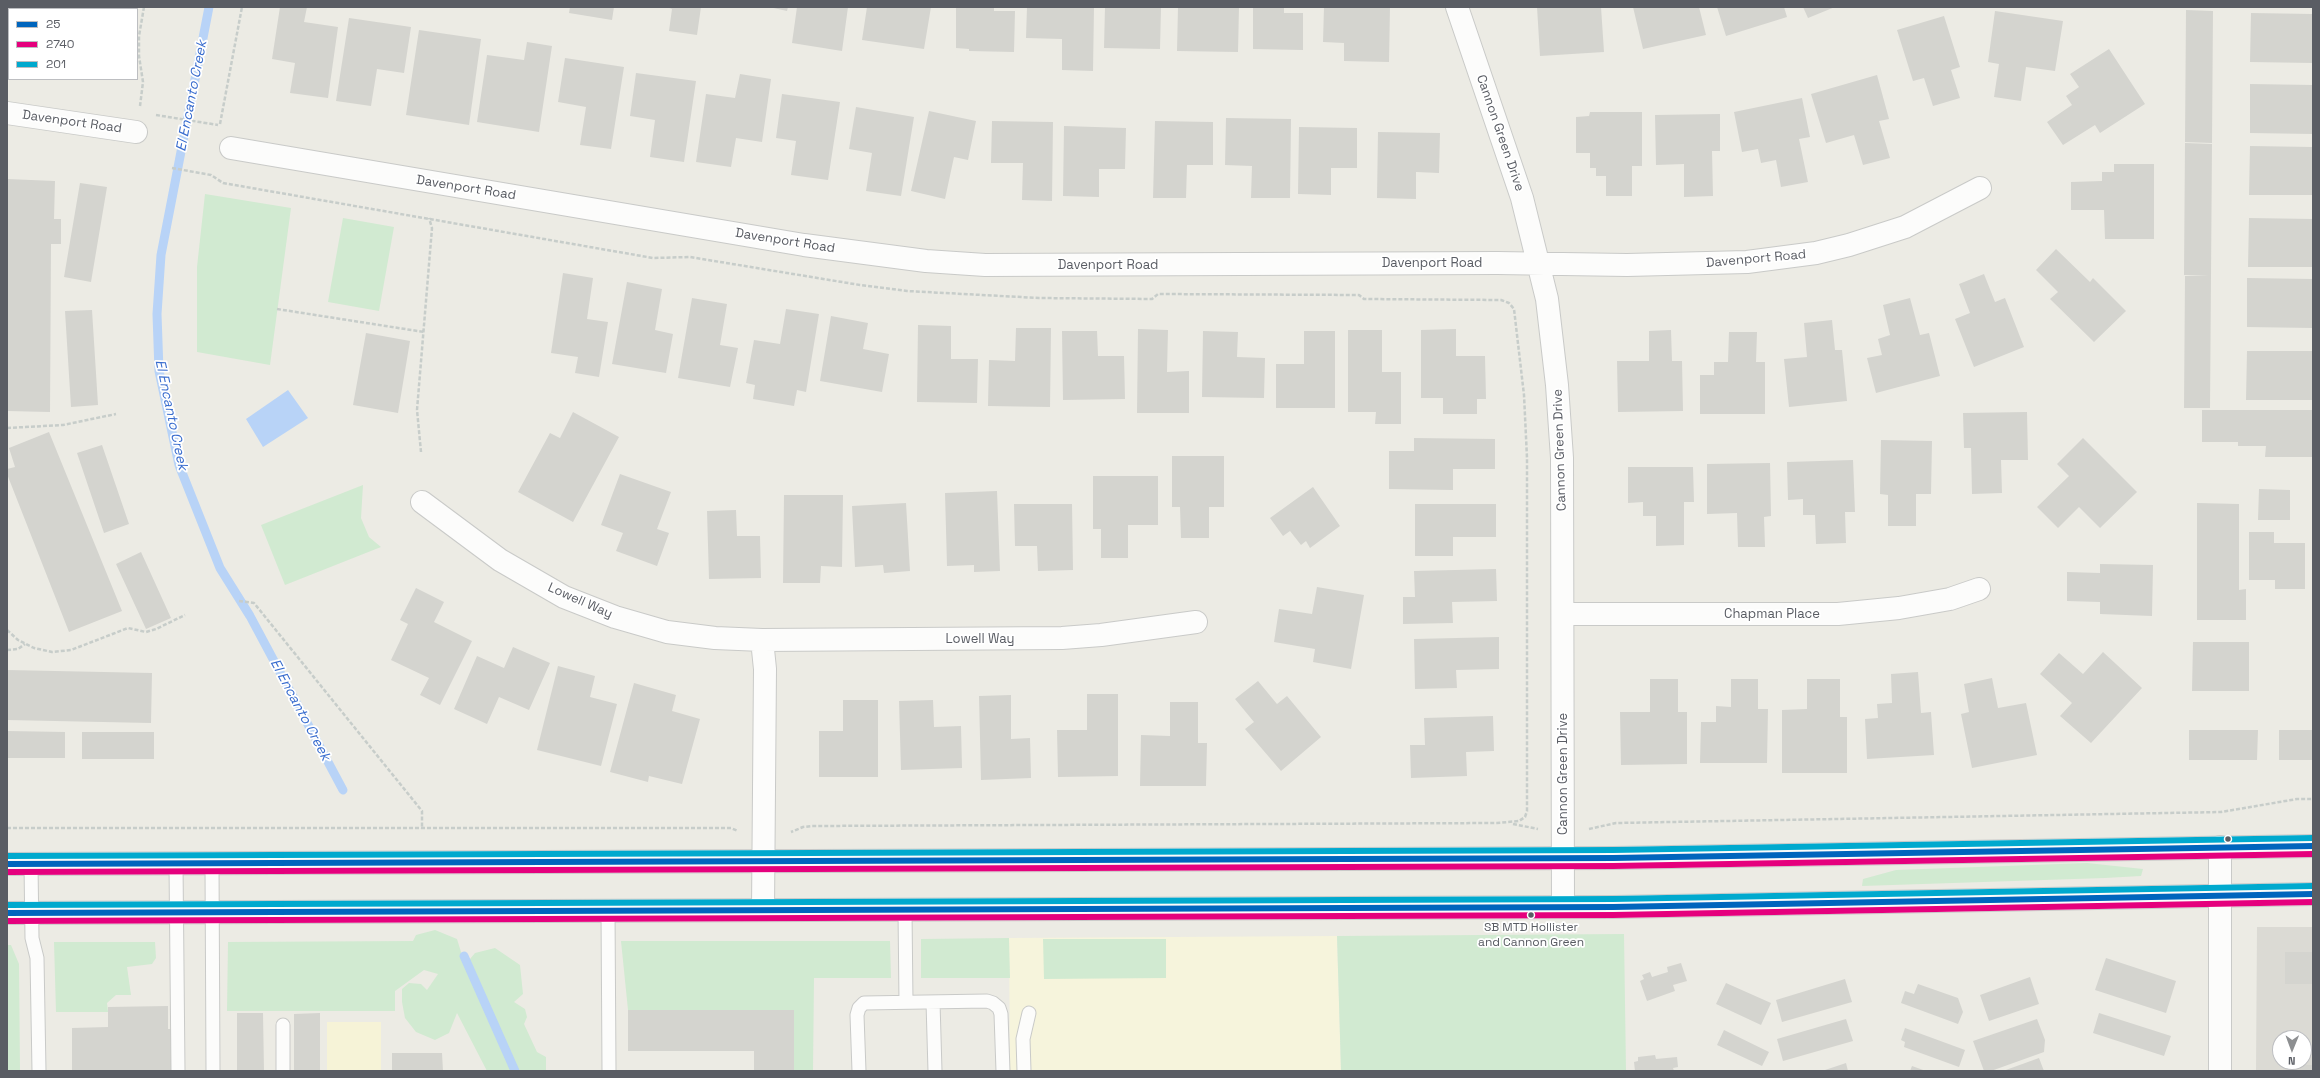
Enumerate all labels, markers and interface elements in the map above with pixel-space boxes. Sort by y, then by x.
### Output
legend [8,8,138,80]
text: 25 [46,16,60,32]
text: 2740 [46,36,74,52]
water label: El Encanto Creek [173,39,211,153]
text: 201 [46,56,66,72]
street label: Cannon Green Drive [1473,73,1527,193]
street label: Davenport Road [21,107,123,137]
street label: Davenport Road [415,172,517,204]
street label: Davenport Road [734,225,836,257]
street label: Davenport Road [1705,247,1807,271]
street label: Davenport Road [1382,255,1482,271]
street label: Davenport Road [1058,257,1158,273]
water label: El Encanto Creek [151,358,191,472]
street label: Cannon Green Drive [1550,389,1570,511]
street label: Lowell Way [545,580,615,622]
street label: Chapman Place [1724,606,1820,622]
street label: Lowell Way [945,631,1015,647]
water label: El Encanto Creek [266,656,334,764]
street label: Cannon Green Drive [1555,713,1571,835]
unlabelled marker [2223,834,2233,844]
marker: SB MTD Hollister and Cannon Green [1526,910,1536,920]
place label: SB MTD Hollister and Cannon Green [1478,921,1584,949]
north arrow [2272,1030,2312,1070]
text: N [2288,1054,2296,1068]

